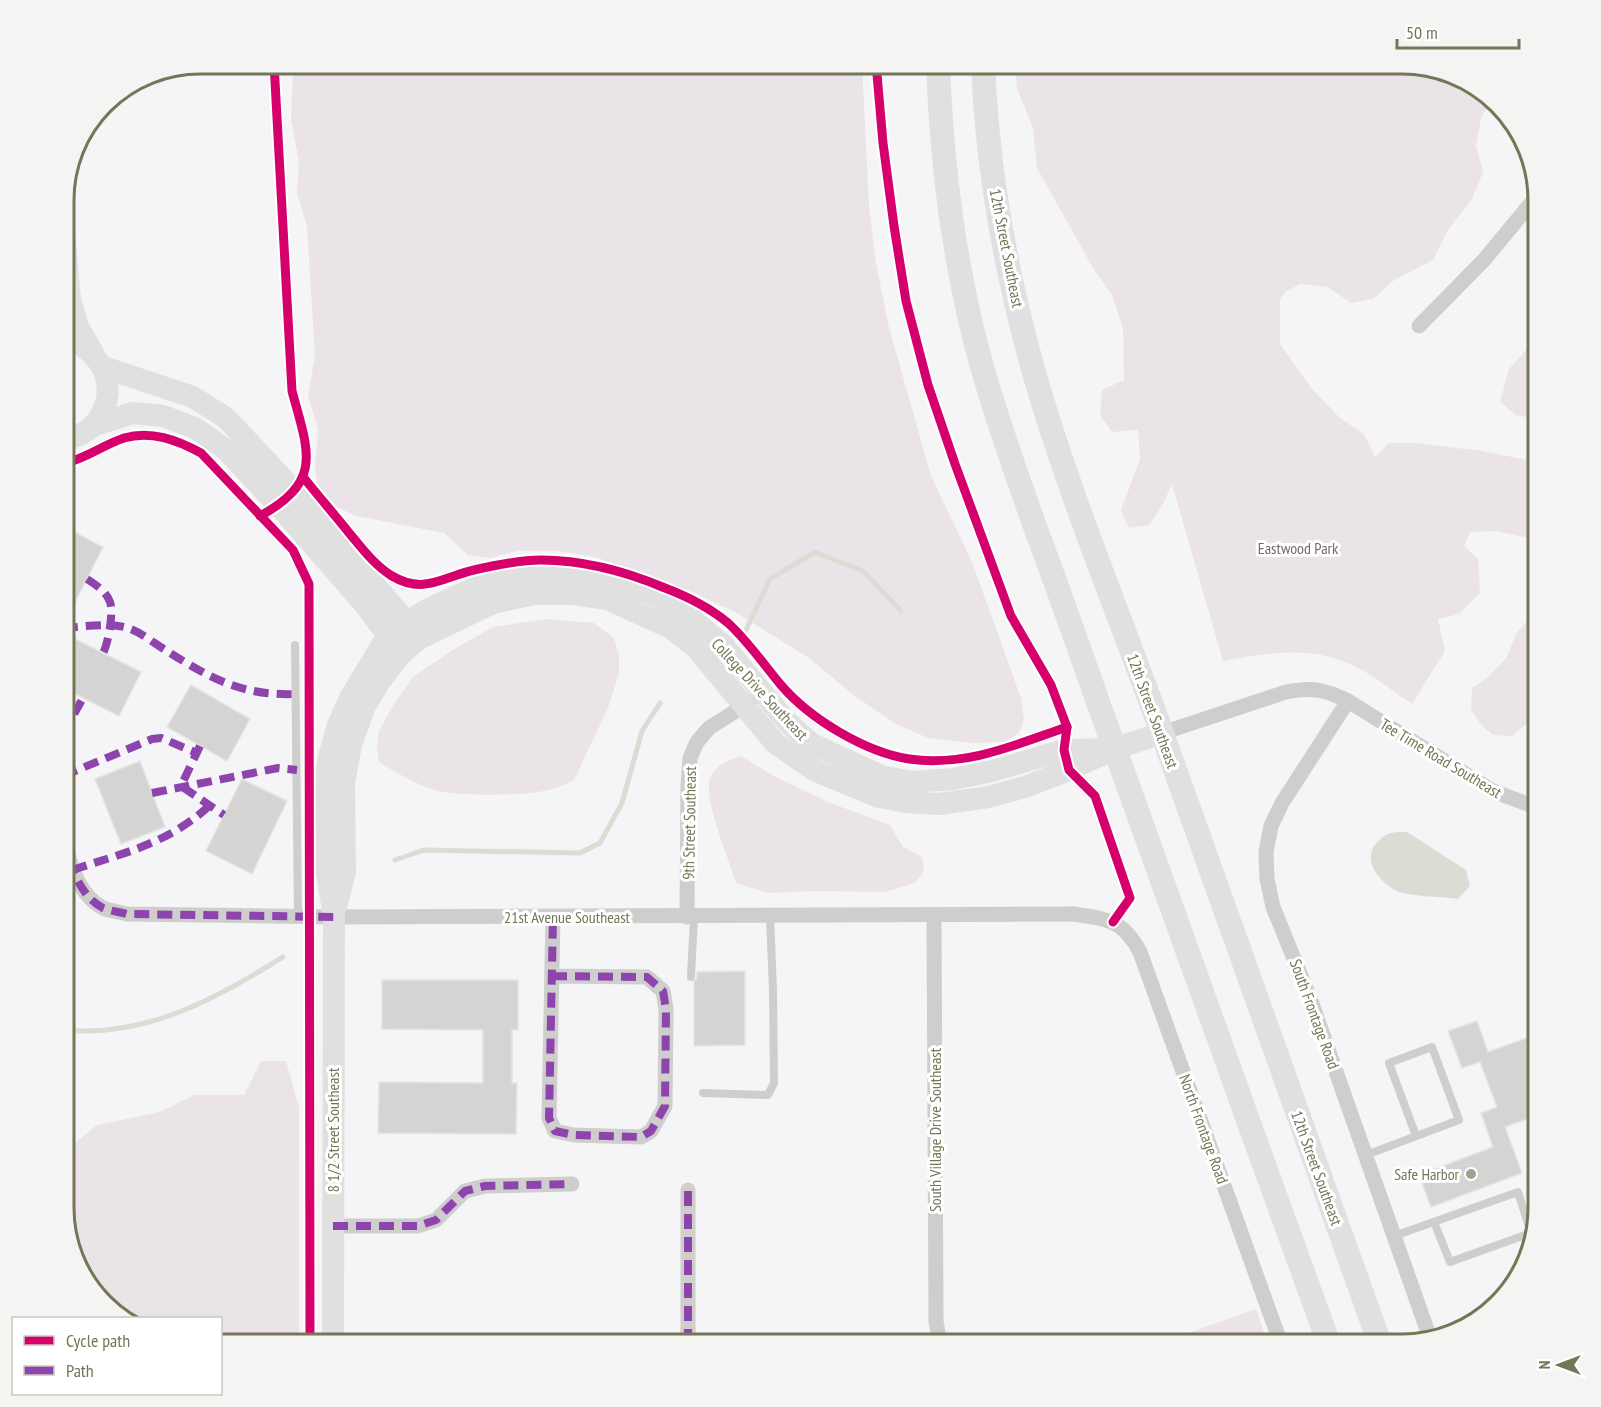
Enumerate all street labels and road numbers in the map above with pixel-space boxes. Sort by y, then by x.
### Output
street label: 12th Street Southeast [986,187,1028,310]
street label: College Drive Southeast [708,634,813,745]
street label: 12th Street Southeast [1123,651,1183,772]
street label: Tee Time Road Southeast [1377,714,1506,802]
street label: 9th Street Southeast [678,765,700,880]
street label: 21st Avenue Southeast [504,907,631,927]
street label: South Frontage Road [1286,956,1344,1072]
street label: South Village Drive Southeast [925,1047,945,1212]
street label: 8 1/2 Street Southeast [323,1067,343,1192]
street label: North Frontage Road [1175,1072,1233,1187]
street label: 12th Street Southeast [1287,1108,1347,1229]

